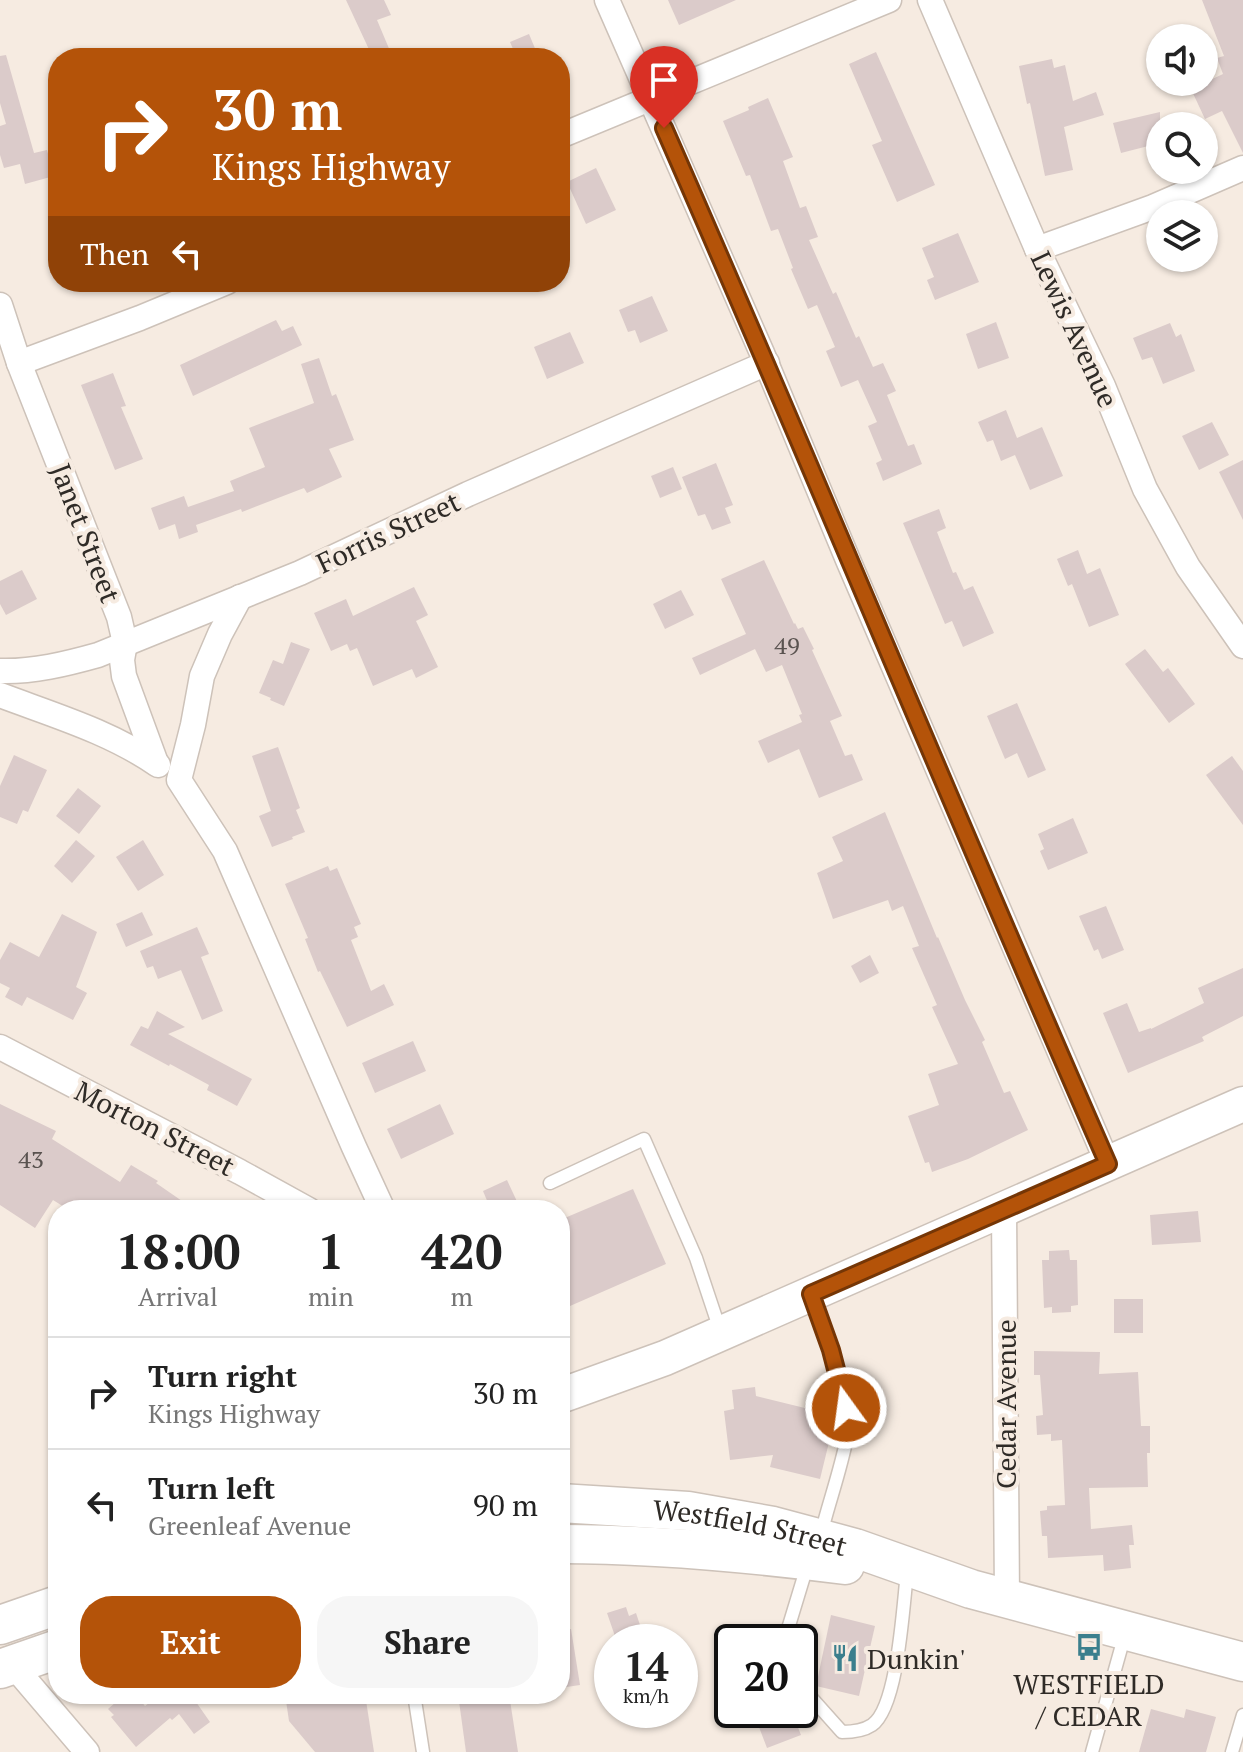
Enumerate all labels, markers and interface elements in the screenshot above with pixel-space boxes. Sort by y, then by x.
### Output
map controls [1146,24,1218,272]
button: sound [1146,24,1218,96]
pin [630,46,698,128]
icon: arrive [642,58,686,102]
text: 30 m [212,72,342,146]
icon: right [80,80,184,184]
button: search [1146,112,1218,184]
text: Kings Highway [212,143,450,190]
button: layers [1146,200,1218,272]
icon: left [165,232,209,276]
text: Then [80,234,149,274]
street label: Lewis Avenue [1023,245,1127,413]
street label: Janet Street [43,458,130,608]
street label: Forris Street [310,482,466,581]
house number: 49 [774,629,800,661]
street label: Morton Street [69,1072,242,1184]
house number: 43 [18,1143,44,1175]
text: 18:00 [115,1219,240,1283]
text: 1 [317,1219,344,1283]
text: 420 [421,1219,503,1283]
text: Arrival [138,1279,218,1313]
text: min [308,1279,354,1313]
text: m [451,1279,473,1313]
street label: Cedar Avenue [987,1319,1024,1489]
text: Turn right [148,1356,297,1396]
position arrow [804,1366,888,1450]
icon: right [80,1371,124,1415]
text: 30 m [473,1373,538,1413]
text: Kings Highway [148,1396,320,1430]
text: Turn left [148,1468,275,1508]
icon: left [80,1483,124,1527]
text: 90 m [473,1485,538,1525]
street label: Westfield Street [652,1490,852,1564]
text: Greenleaf Avenue [148,1508,351,1542]
button: Exit [80,1596,301,1688]
button: Share [317,1596,538,1688]
speed limit sign: 20 [714,1624,818,1728]
bus stop icon: WESTFIELD / CEDAR [1074,1632,1104,1662]
text: 14 [623,1639,669,1692]
place label: Dunkin' [867,1640,965,1677]
restaurant icon: Dunkin' [830,1643,860,1673]
place label: WESTFIELD / CEDAR [1013,1665,1165,1734]
text: km/h [623,1682,669,1709]

